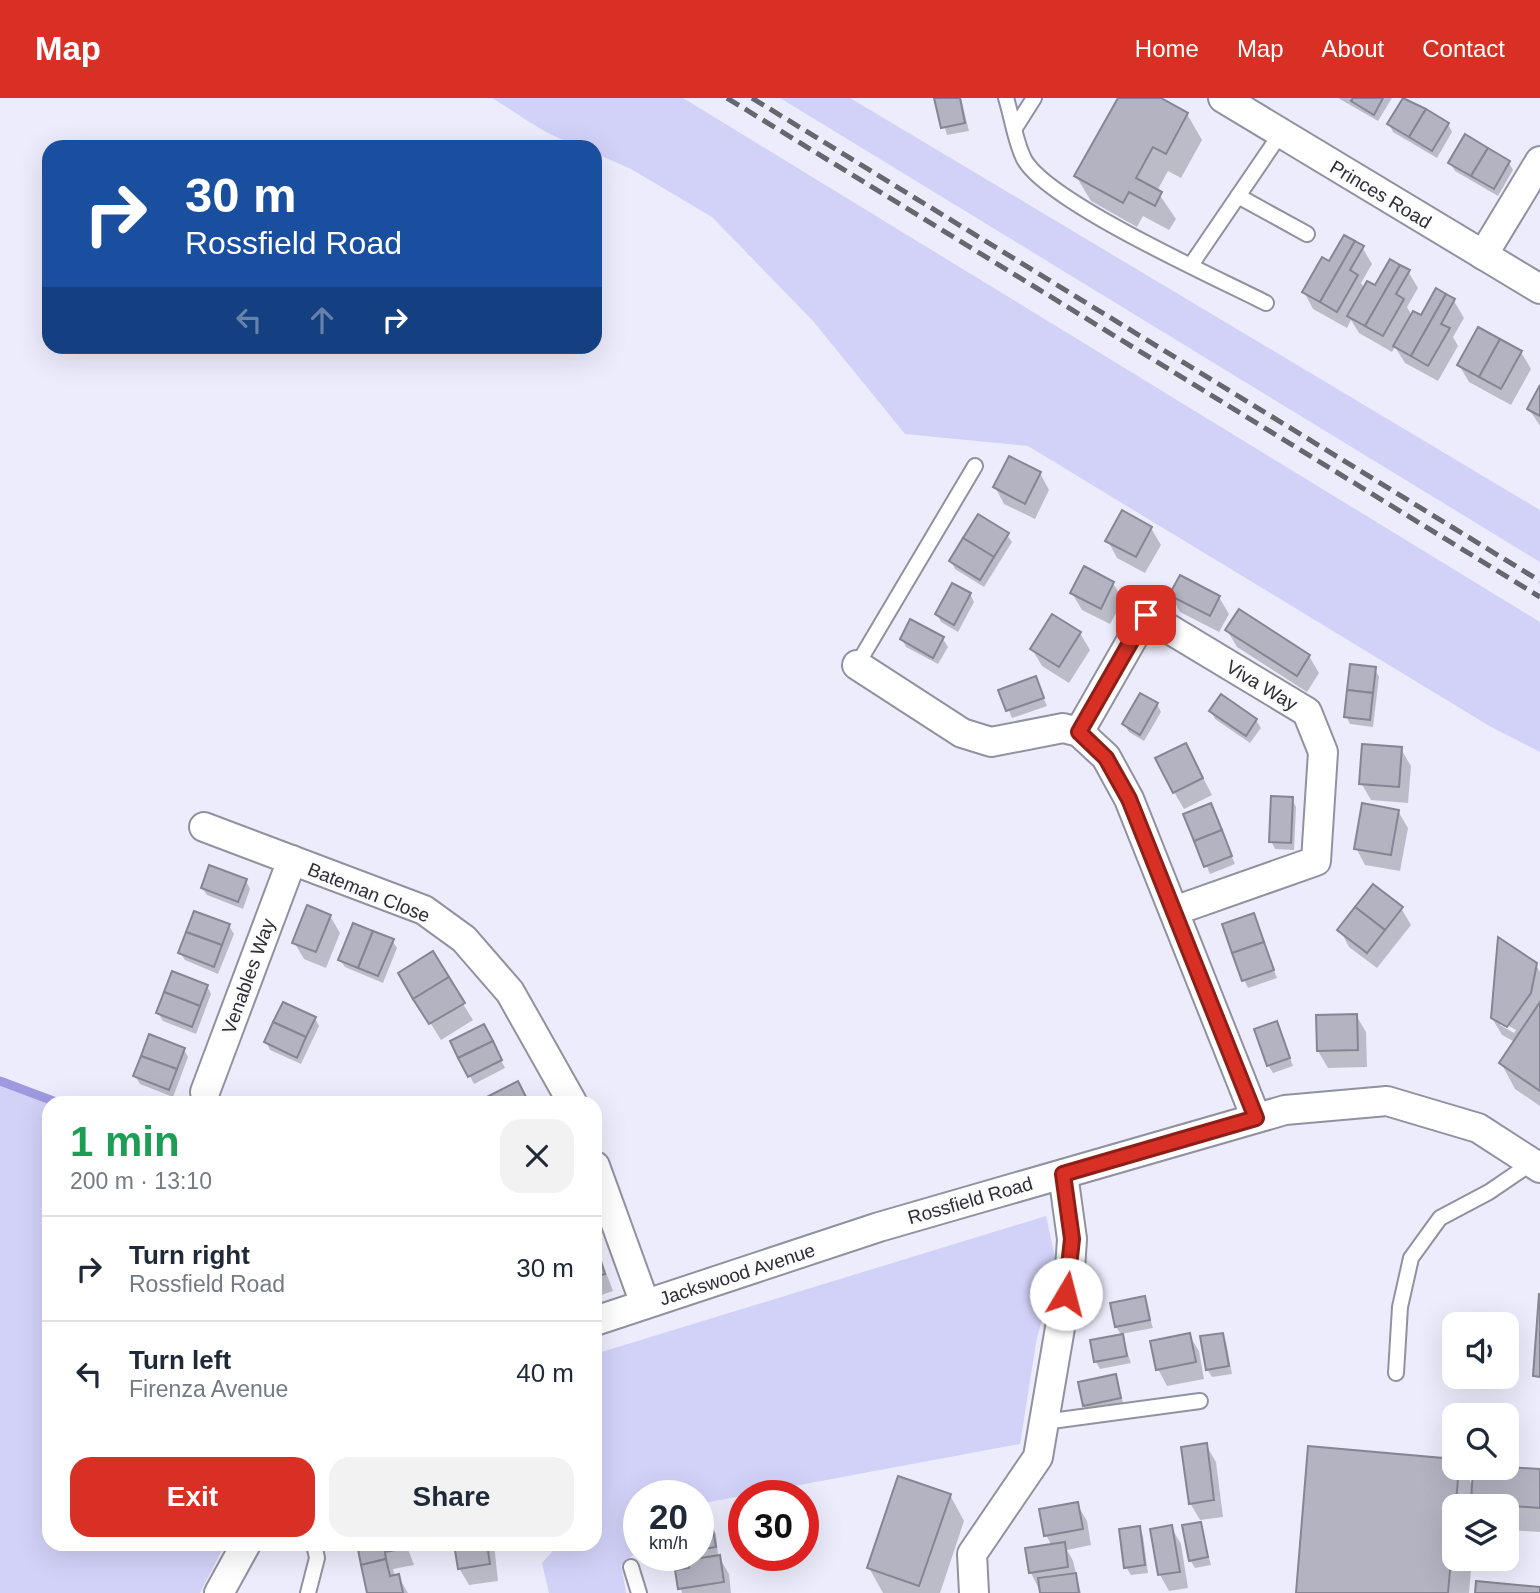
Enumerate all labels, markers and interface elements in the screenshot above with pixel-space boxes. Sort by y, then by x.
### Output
text: Map [35,30,101,67]
text: Home [1135,35,1199,62]
text: Map [1237,35,1284,62]
text: About [1322,35,1384,62]
text: Contact [1422,35,1505,62]
street label: Princes Road [1326,156,1435,233]
icon: right [70,168,161,259]
text: 30 m [185,168,297,222]
text: Rossfield Road [185,225,402,261]
icon: left [230,301,268,339]
icon: ahead [303,301,341,339]
icon: right [376,301,414,339]
pin [1116,585,1176,645]
icon: arrive [1127,596,1165,634]
street label: Viva Way [1222,656,1302,715]
street label: Bateman Close [305,858,433,927]
street label: Venables Way [218,915,279,1037]
text: 1 min [70,1118,180,1165]
button: close [500,1119,574,1193]
text: 200 m · 13:10 [70,1168,212,1194]
street label: Rossfield Road [905,1173,1035,1228]
street label: Jackswood Avenue [657,1239,818,1310]
text: Turn right [129,1240,250,1270]
icon: right [70,1250,108,1288]
text: 30 m [516,1253,574,1283]
position arrow [1029,1257,1103,1331]
text: Rossfield Road [129,1271,285,1297]
map controls [1442,1312,1519,1571]
button: sound [1442,1312,1519,1389]
text: Turn left [129,1345,231,1375]
icon: left [70,1355,108,1393]
text: 40 m [516,1358,574,1388]
text: Firenza Avenue [129,1376,288,1402]
button: search [1442,1403,1519,1480]
button: Exit [70,1457,315,1537]
button: Share [329,1457,574,1537]
speed limit sign: 30 [728,1480,819,1571]
button: layers [1442,1494,1519,1571]
text: 20 [649,1497,688,1536]
text: km/h [649,1533,688,1553]

